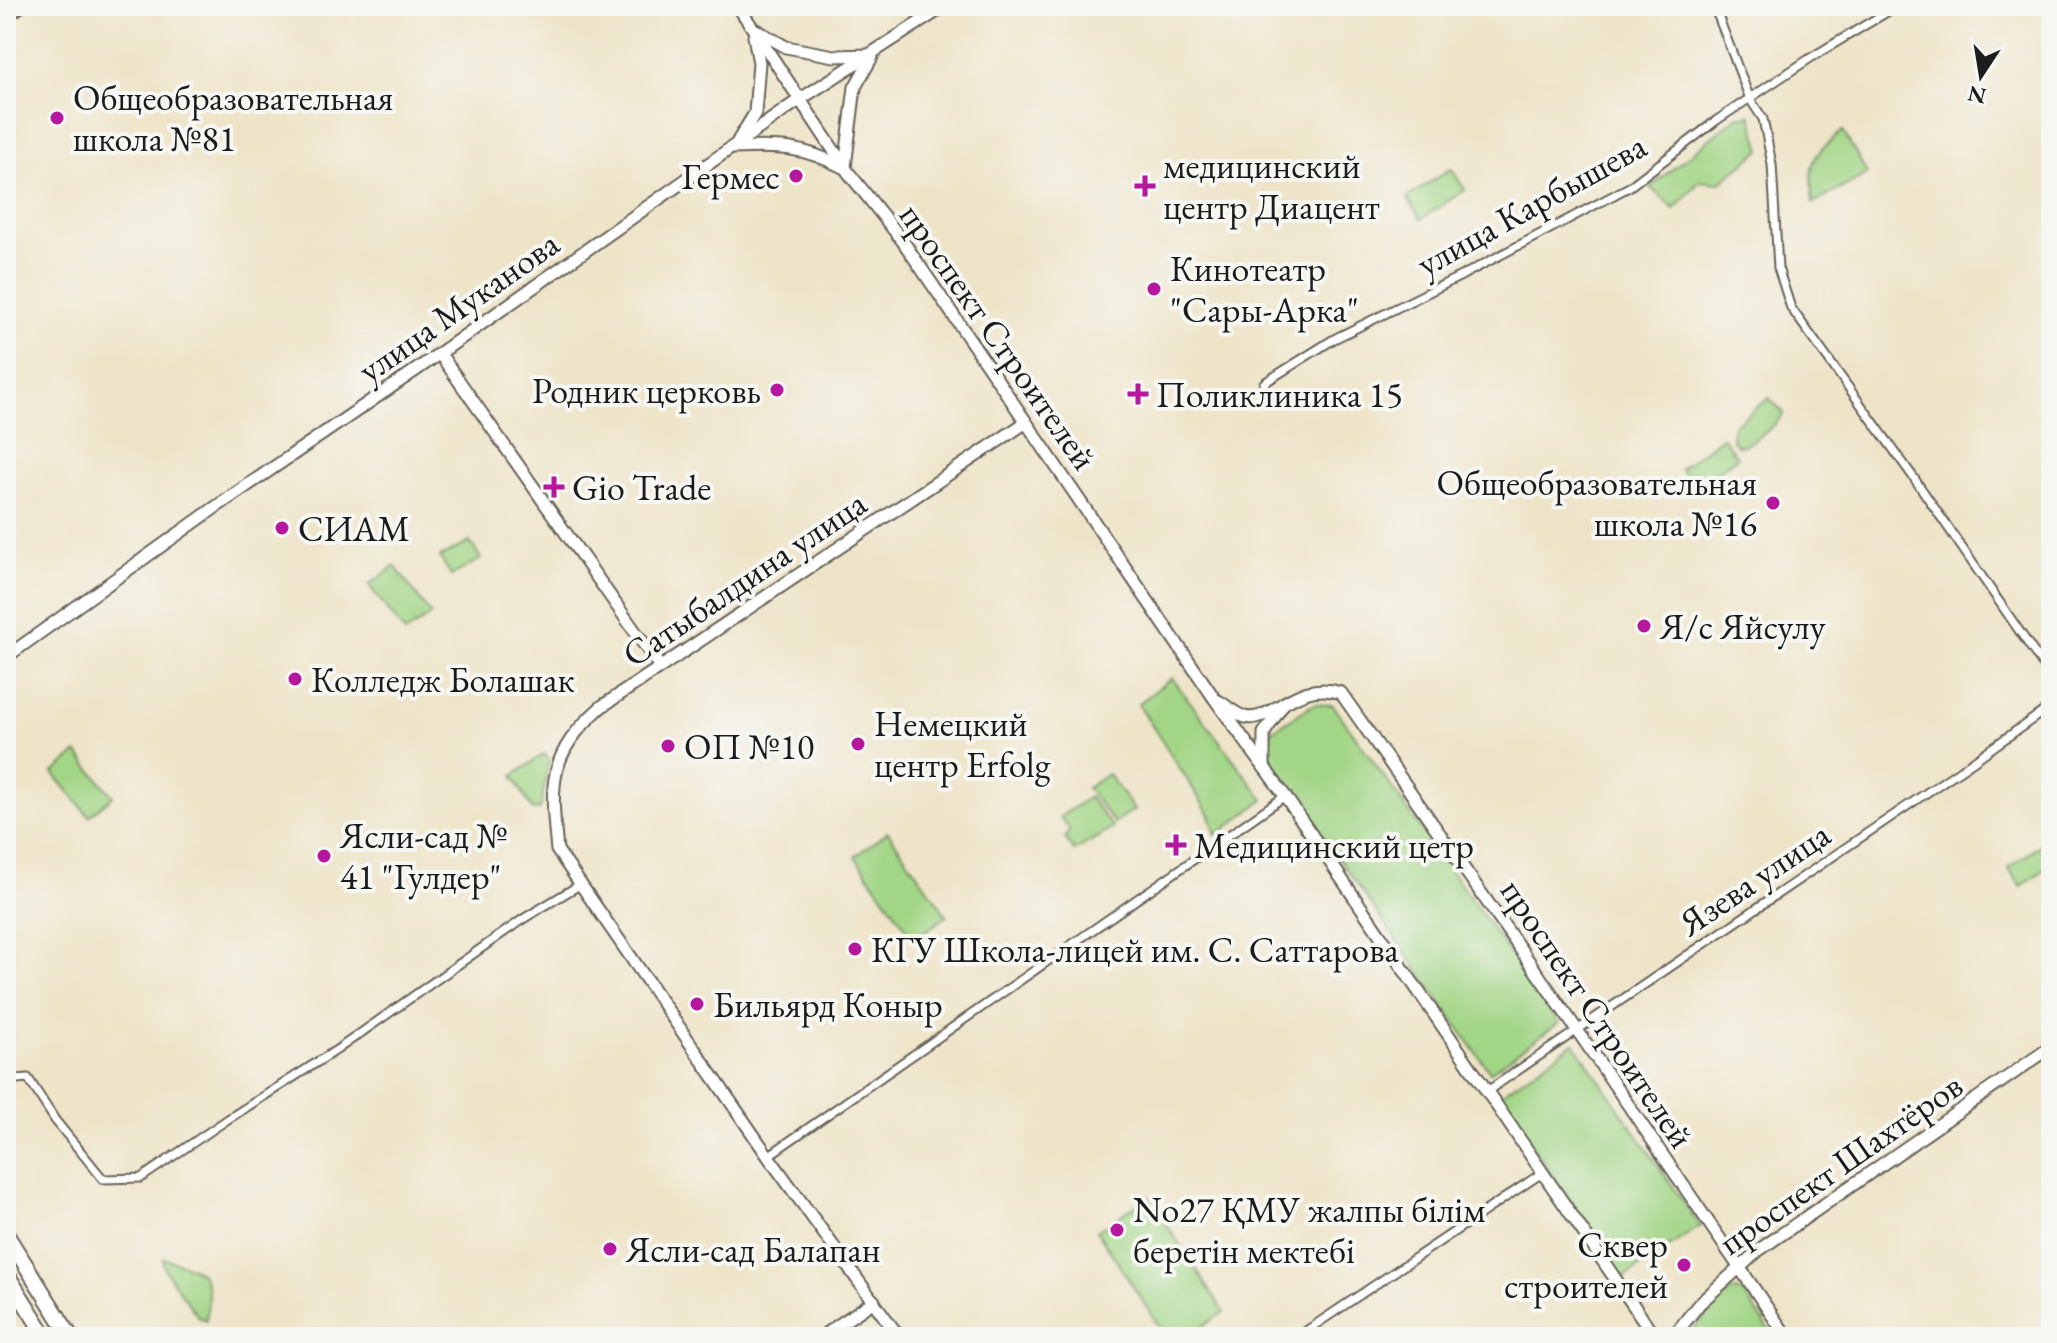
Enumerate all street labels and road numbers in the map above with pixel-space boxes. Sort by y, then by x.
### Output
street label: улица Карбышева [1408,122,1655,287]
street label: проспект Строителей [889,194,1108,479]
street label: улица Муканова [348,219,569,393]
street label: Сатыбалдина улица [613,479,876,677]
street label: Язева улица [1669,810,1840,947]
street label: проспект Строителей [1490,870,1705,1157]
street label: проспект Шахтёров [1709,1062,1972,1265]

